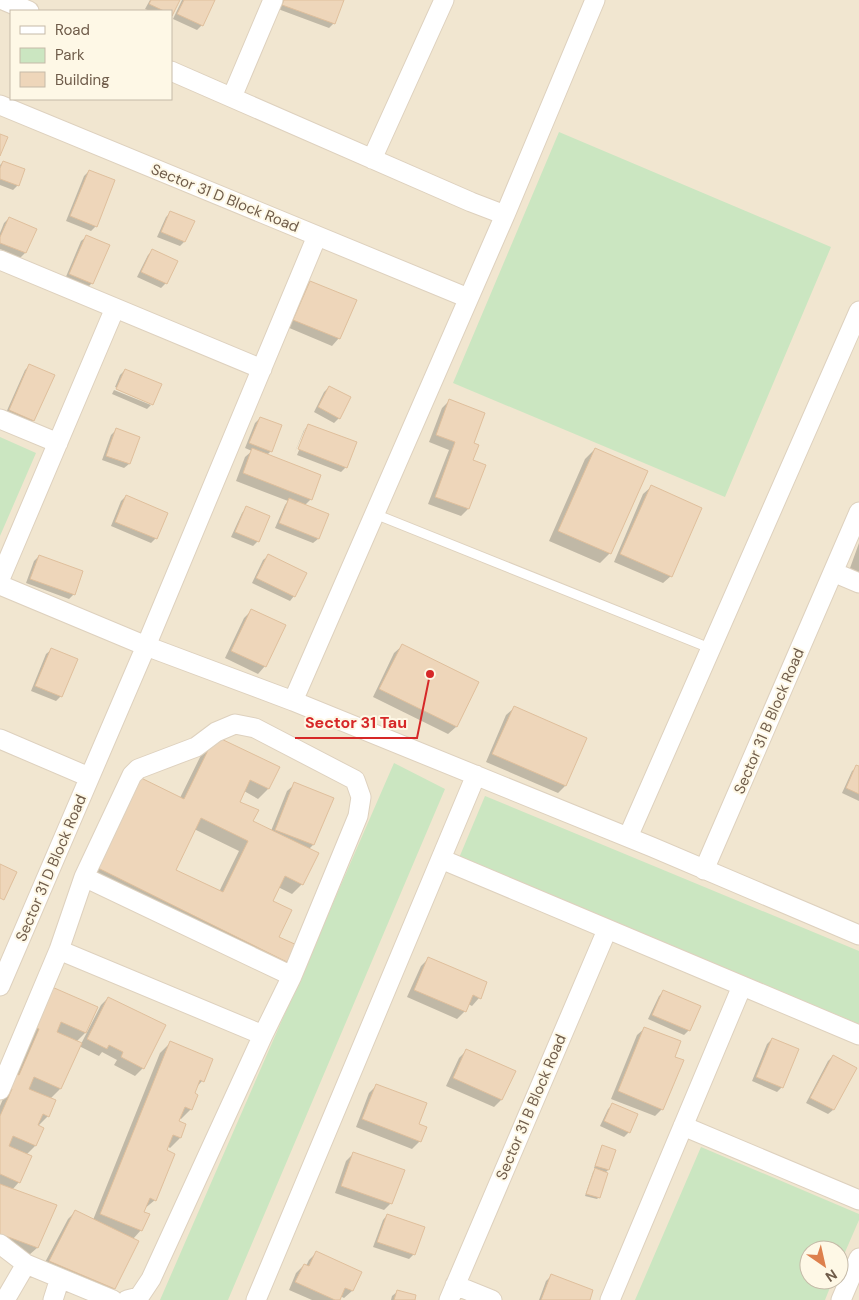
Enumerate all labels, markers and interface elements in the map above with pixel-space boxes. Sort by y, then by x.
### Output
legend [10,10,172,100]
text: Road [55,20,90,40]
text: Park [55,45,85,65]
text: Building [55,70,110,90]
street label: Sector 31 D Block Road [148,159,302,237]
street label: Sector 31 B Block Road [729,645,809,797]
callout: Sector 31 Tau [295,707,417,738]
text: Sector 31 Tau [305,712,407,733]
street label: Sector 31 D Block Road [11,792,91,944]
street label: Sector 31 B Block Road [491,1031,571,1183]
north arrow [799,1240,849,1290]
text: N [822,1265,841,1286]

